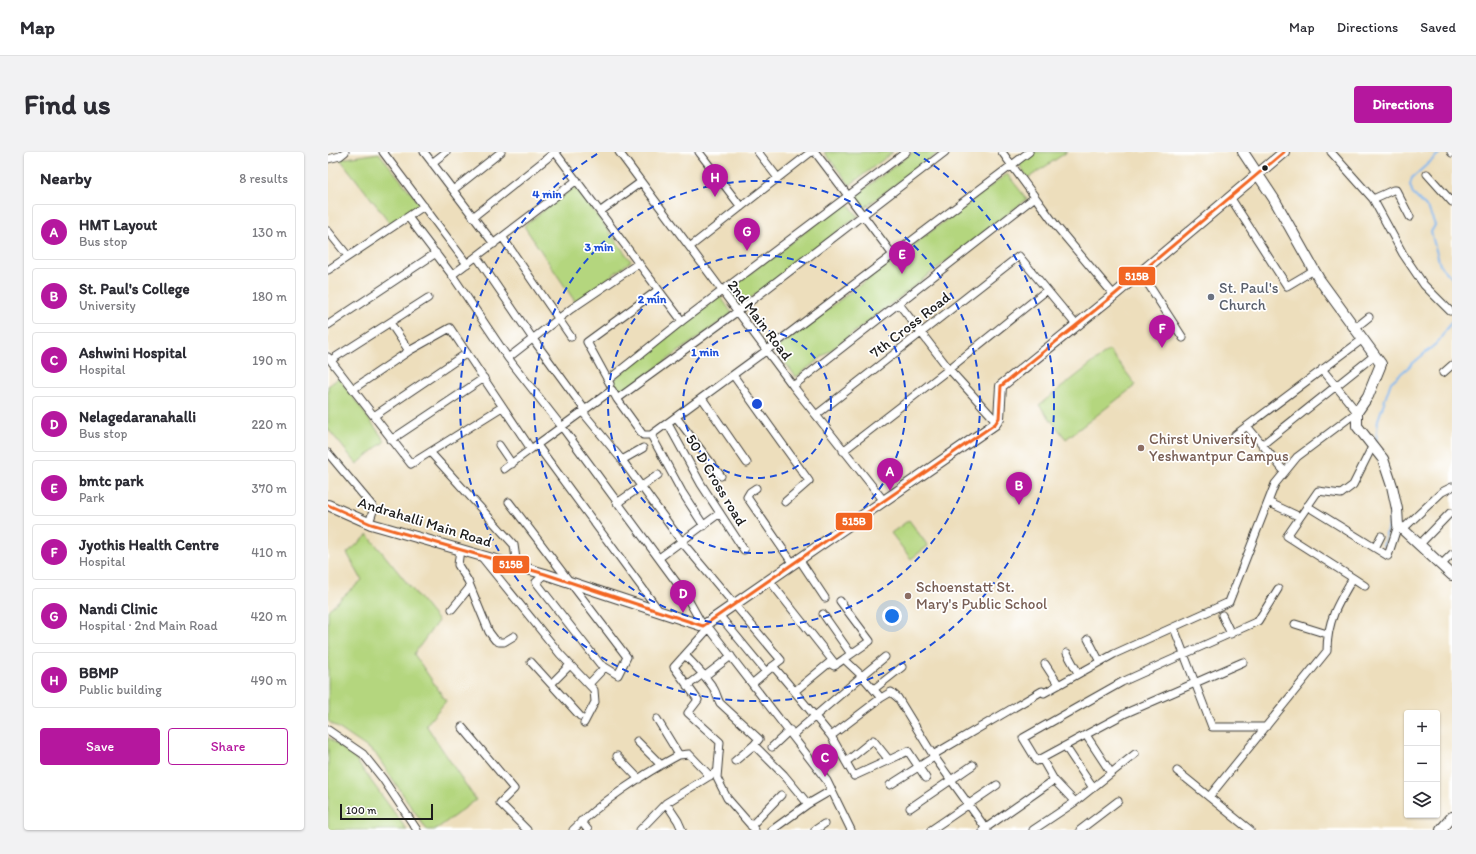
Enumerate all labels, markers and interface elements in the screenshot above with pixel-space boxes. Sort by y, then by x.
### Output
text: Map [20,16,55,39]
text: Map [1289,19,1315,36]
text: Directions [1337,19,1398,36]
text: Saved [1420,19,1456,36]
button: Directions [1354,86,1452,123]
text: Find us [24,87,111,121]
unlabelled marker [1260,163,1270,173]
pin: H [702,164,728,197]
text: Nearby [40,168,92,188]
text: 8 results [239,171,288,186]
text: 4 min [532,187,562,201]
text: HMT Layout [79,216,157,234]
pin: G [734,218,760,251]
text: A [50,225,58,240]
text: 130 m [252,225,287,240]
text: Bus stop [79,234,127,249]
text: 3 min [585,240,614,254]
pin: E [889,241,915,274]
line badge: 515B [1118,266,1156,286]
text: 515B [1125,270,1149,283]
street label: 2nd Main Road [724,276,797,364]
place label: St. Paul's Church [1219,279,1279,314]
text: St. Paul's College [79,280,190,298]
street label: 7th Cross Road [866,288,954,362]
text: B [50,289,58,304]
text: 180 m [252,289,287,304]
text: 2 min [638,292,667,306]
marker: St. Paul's Church [1206,292,1216,302]
text: University [79,298,136,313]
pin: F [1149,315,1175,348]
text: Ashwini Hospital [79,344,186,362]
text: 1 min [691,345,720,359]
text: C [50,353,58,368]
text: 190 m [252,353,287,368]
text: Hospital [79,362,126,377]
centre of rings [750,397,764,411]
text: Nelagedaranahalli [79,408,196,426]
text: D [50,417,58,432]
text: 220 m [251,417,287,432]
text: Bus stop [79,426,127,441]
place label: Chirst University Yeshwantpur Campus [1149,430,1289,465]
street label: 50 D Cross road [682,431,750,529]
marker: Chirst University Yeshwantpur Campus [1136,443,1146,453]
pin: A [877,458,903,491]
text: bmtc park [79,472,144,490]
pin: B [1006,472,1032,505]
text: E [50,481,58,496]
text: 370 m [252,481,287,496]
text: Park [79,490,105,505]
street label: Andrahalli Main Road [356,493,494,551]
line badge: 515B [835,512,873,531]
text: 515B [842,515,866,528]
text: Jyothis Health Centre [79,536,219,554]
text: F [51,545,57,560]
text: 410 m [251,545,287,560]
text: Hospital [79,554,126,569]
line badge: 515B [492,555,530,574]
text: 515B [499,558,523,571]
place label: Schoenstatt St. Mary's Public School [916,578,1048,613]
pin: D [670,580,696,613]
marker: Schoenstatt St. Mary's Public School [903,591,913,601]
text: Nandi Clinic [79,600,158,618]
your location [882,606,902,626]
text: G [50,609,58,624]
text: 420 m [250,609,287,624]
text: Hospital · 2nd Main Road [79,618,218,633]
text: BBMP [79,664,118,682]
text: H [50,673,59,688]
text: 490 m [251,673,287,688]
text: Public building [79,682,162,697]
map controls [1404,710,1440,818]
button: + [1404,710,1440,746]
button: Save [40,728,160,765]
button: Share [168,728,288,765]
pin: C [812,744,838,777]
button: − [1404,746,1440,782]
button: layers [1404,782,1440,818]
scale bar [340,802,433,821]
text: 100 m [346,804,376,817]

